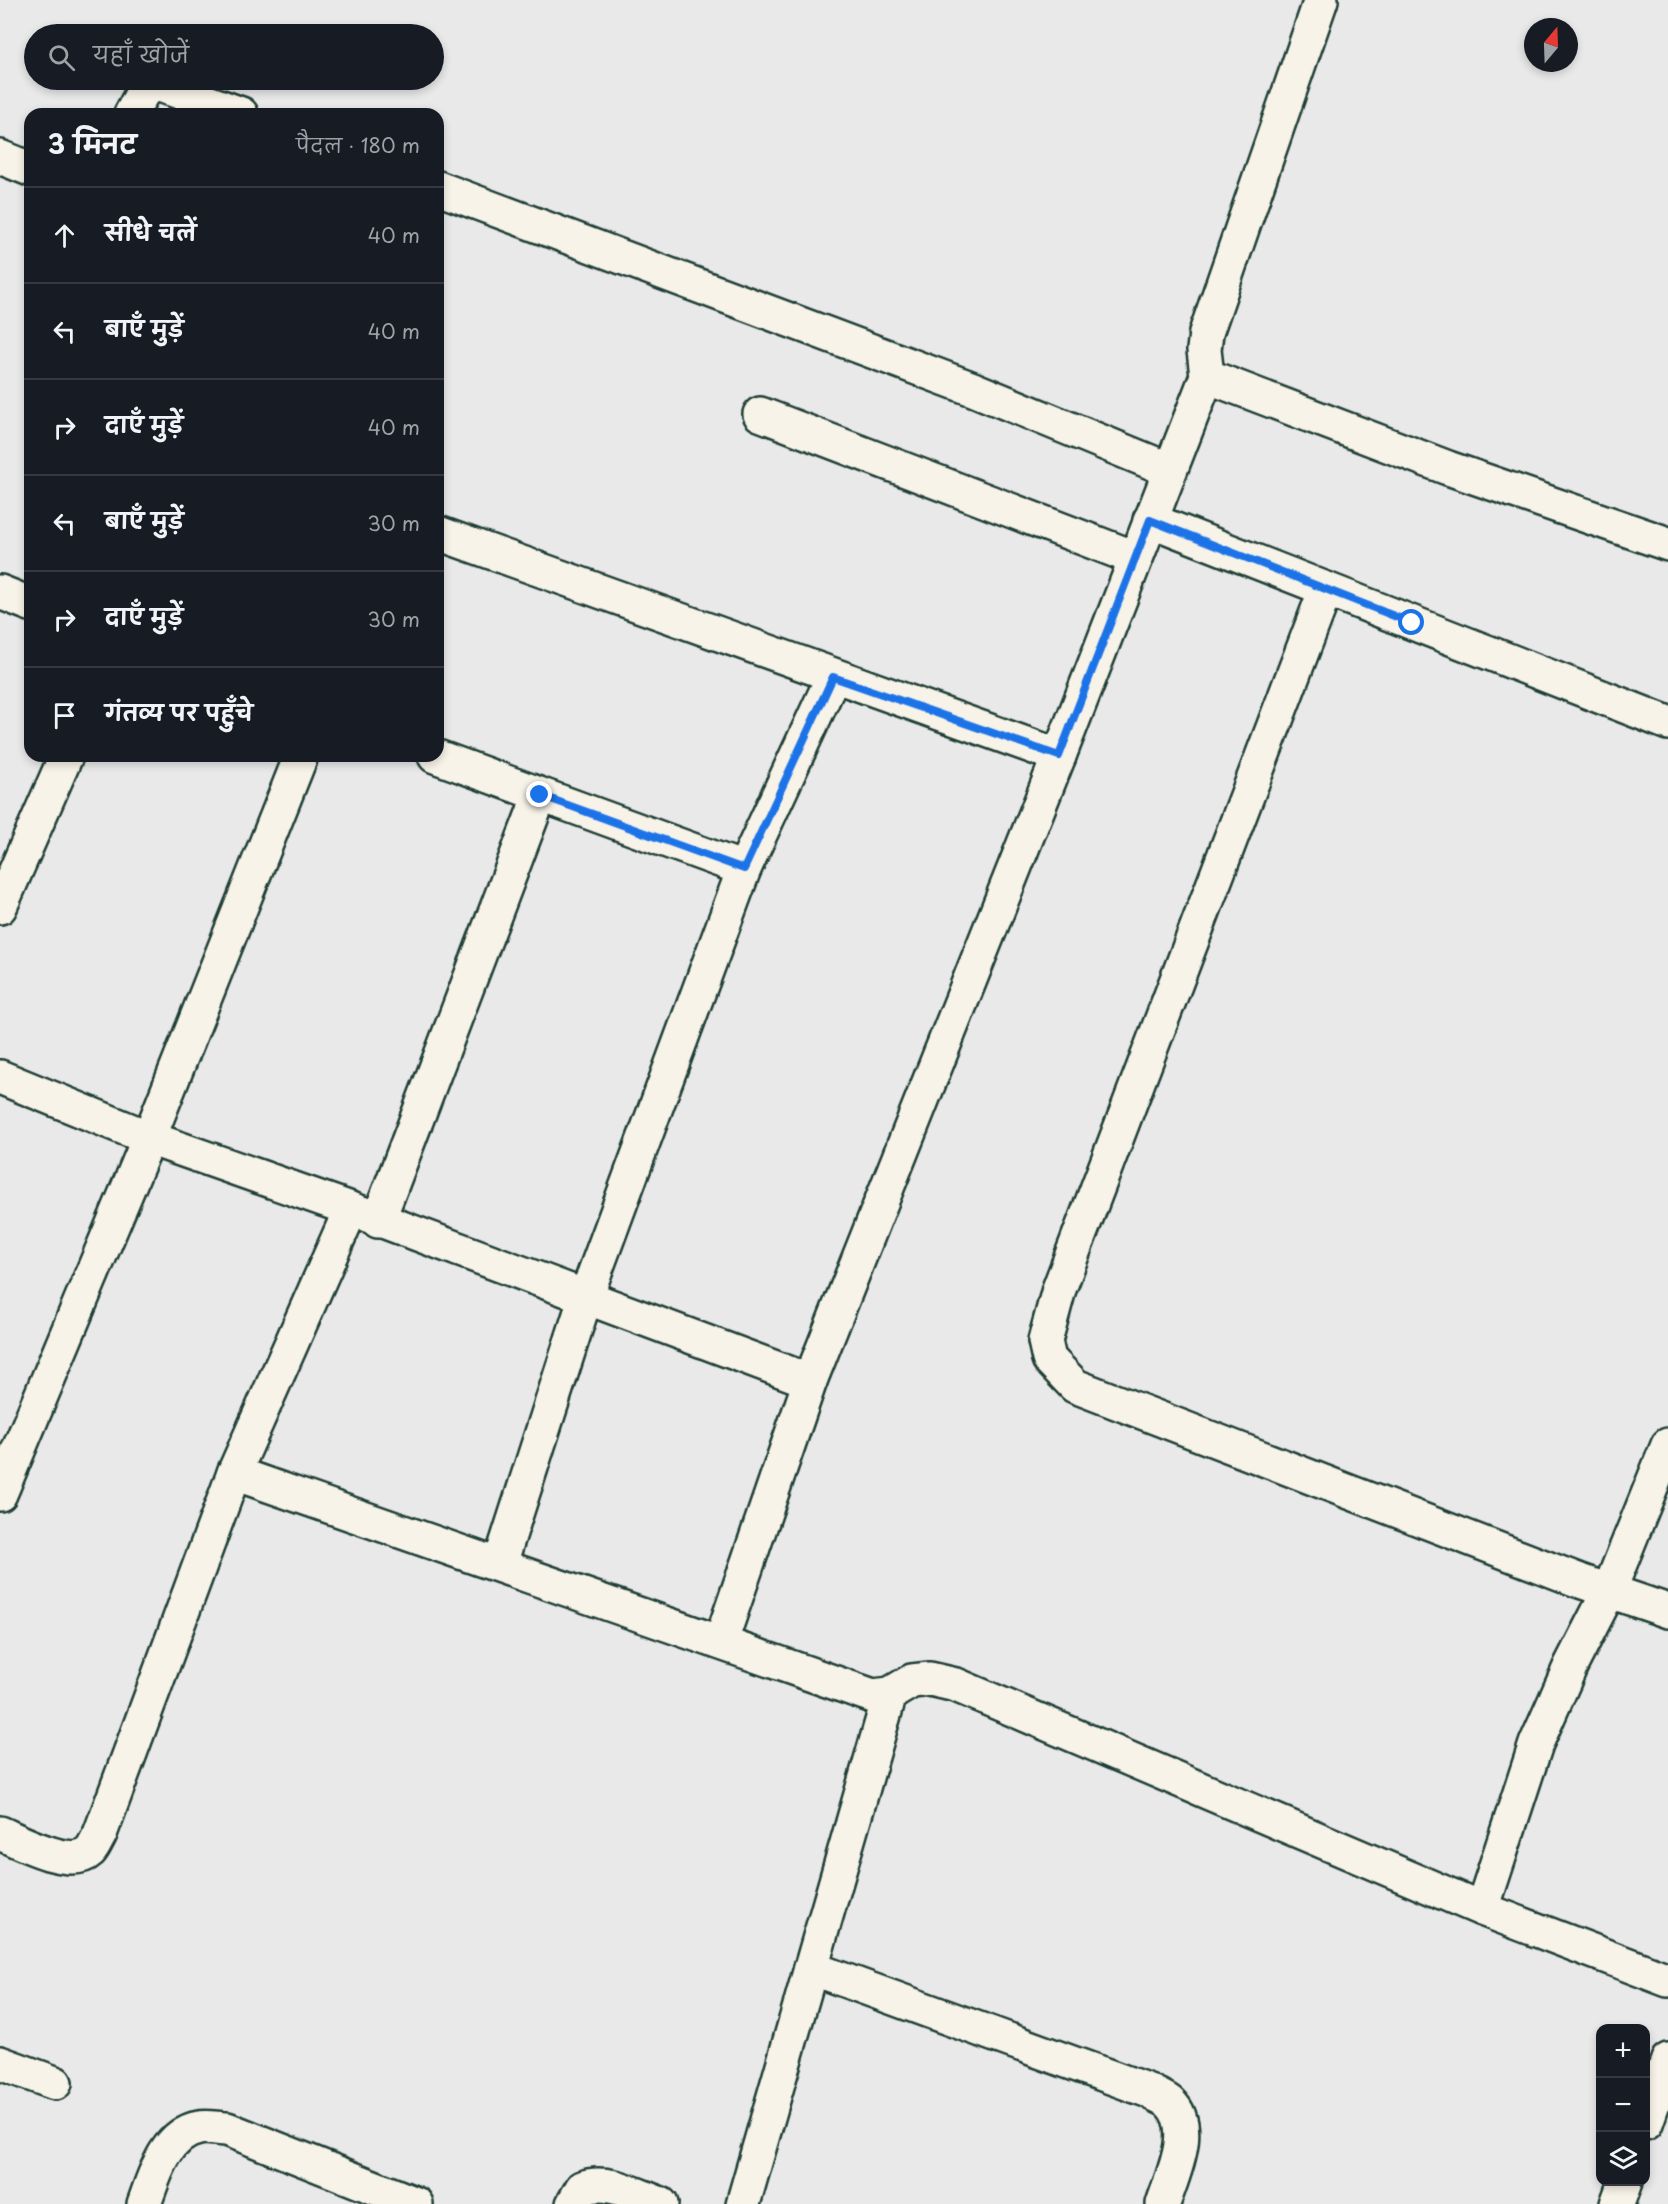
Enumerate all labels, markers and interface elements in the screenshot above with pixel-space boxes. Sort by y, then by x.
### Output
north arrow [1524,18,1578,72]
search box [24,24,444,90]
text: यहाँ खोजें [93,37,189,70]
icon: search [45,41,78,74]
text: 3 मिनट [48,124,136,163]
text: पैदल · 180 m [296,130,420,160]
text: सीधे चलें [105,215,197,248]
icon: ahead [48,219,81,252]
text: 40 m [368,220,420,250]
text: बाएँ मुड़ें [105,311,184,344]
icon: left [48,315,81,348]
text: 40 m [368,316,420,346]
text: दाएँ मुड़ें [105,407,183,440]
icon: right [48,411,81,444]
text: 40 m [368,412,420,442]
text: बाएँ मुड़ें [105,503,184,536]
icon: left [48,507,81,540]
text: 30 m [367,508,420,538]
text: दाएँ मुड़ें [105,599,183,632]
icon: right [48,603,81,636]
text: 30 m [367,604,420,634]
route start [1398,609,1424,635]
text: गंतव्य पर पहुँचे [105,695,253,728]
icon: arrive [48,699,81,732]
route end [526,781,552,807]
map controls [1596,2024,1650,2186]
button: + [1596,2024,1650,2078]
button: − [1596,2078,1650,2132]
button: layers [1596,2132,1650,2186]

